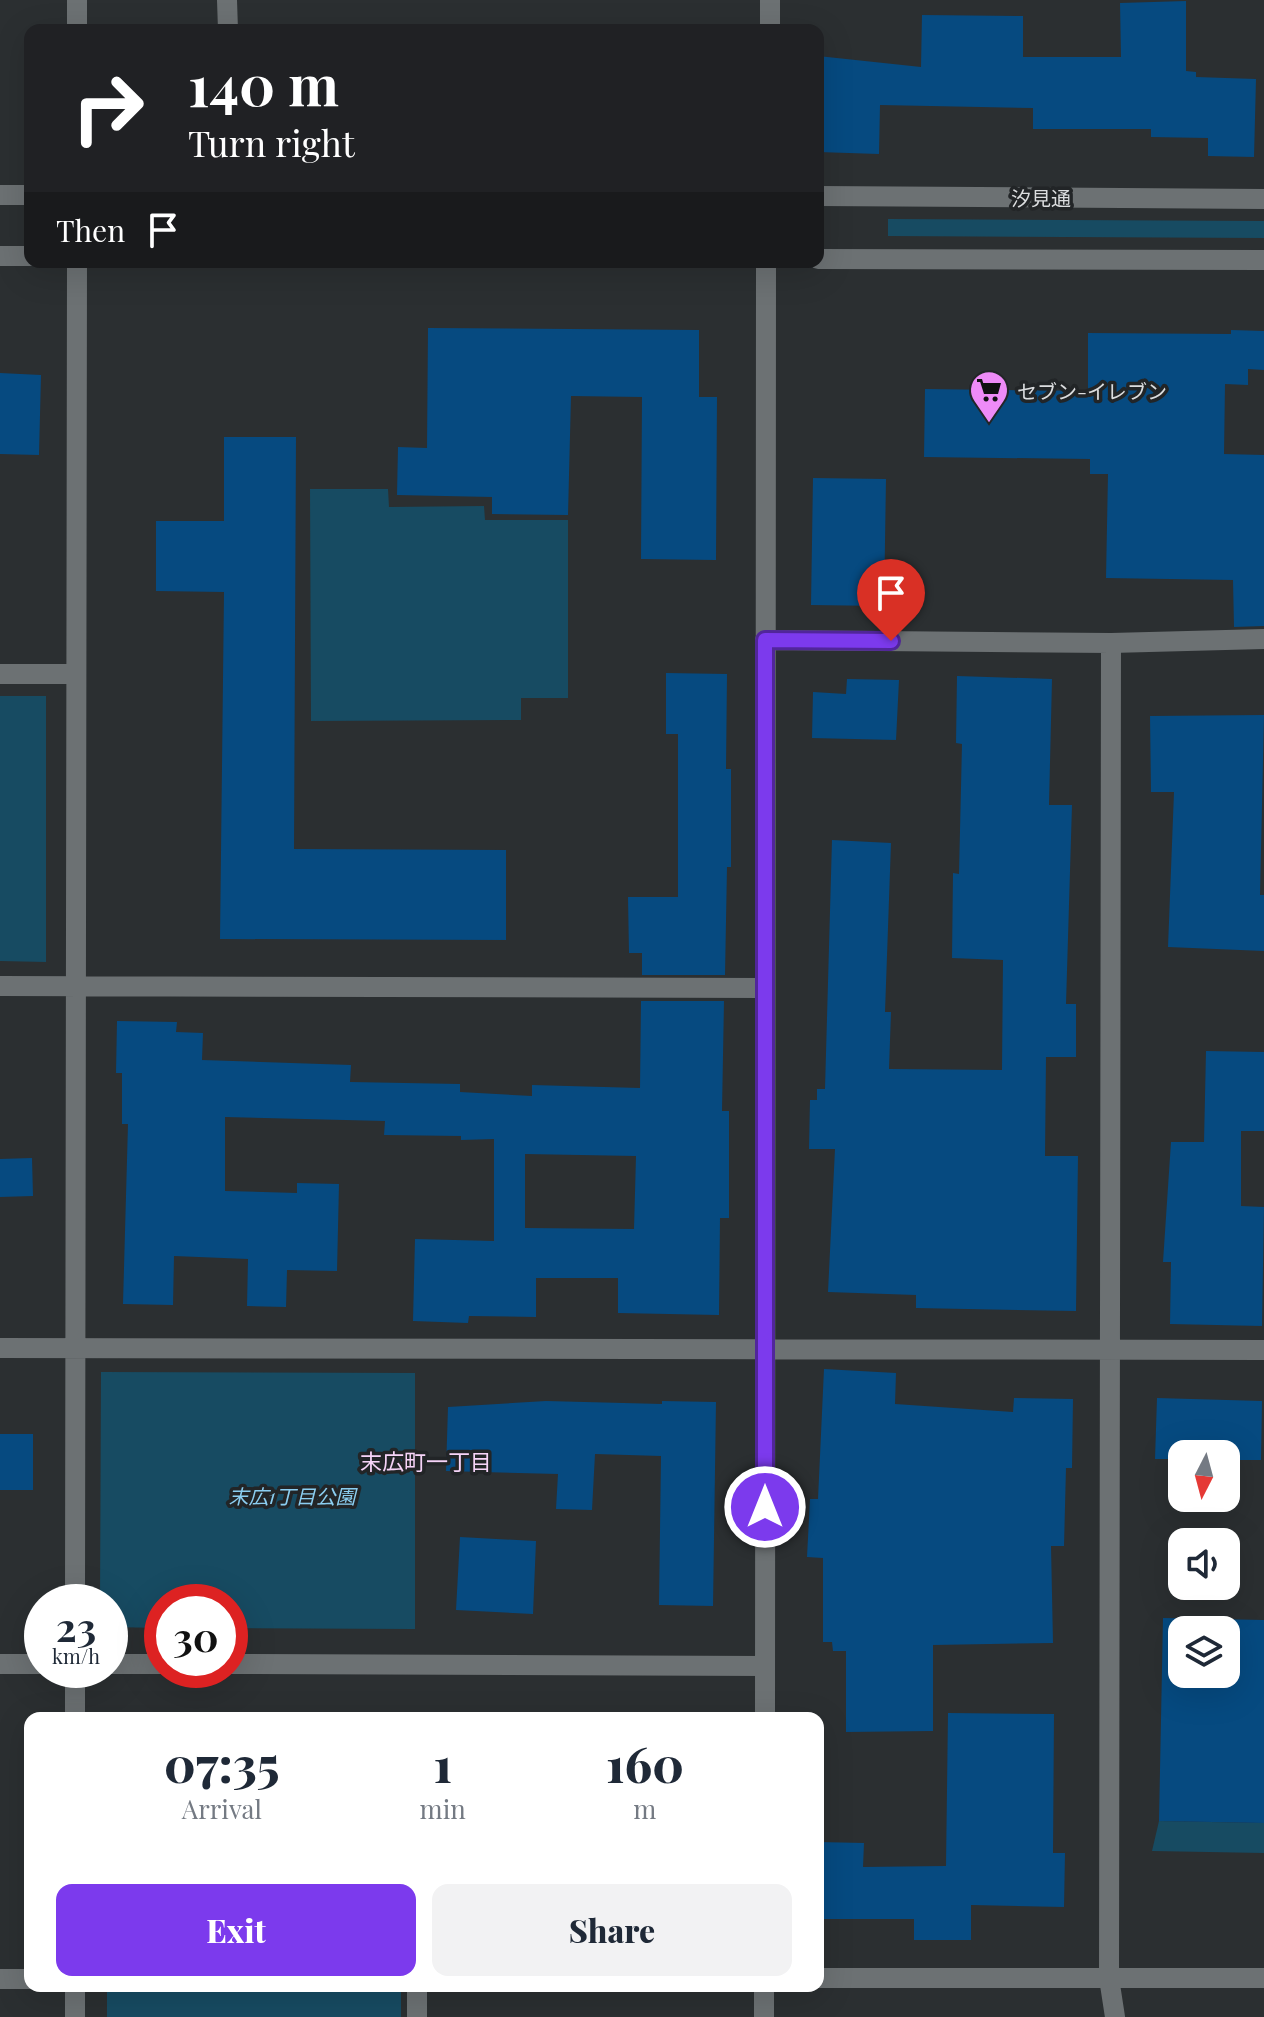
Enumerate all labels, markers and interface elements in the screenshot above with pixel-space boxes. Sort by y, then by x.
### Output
text: 140 m [188,46,339,121]
icon: right [56,56,160,160]
text: Turn right [188,118,355,166]
street label: 汐見通 [1011,184,1071,211]
icon: arrive [141,208,185,252]
text: Then [56,210,125,250]
supermarket icon: セブン-イレブン [968,369,1010,424]
place label: セブン-イレブン [1017,377,1167,404]
pin [857,559,925,641]
icon: arrive [869,571,913,615]
north arrow [1168,1440,1240,1512]
map controls [1168,1440,1240,1688]
district label: 末広町一丁目 [360,1446,492,1476]
position arrow [723,1465,807,1549]
park label: 末広1丁目公園 [229,1482,358,1509]
button: sound [1168,1528,1240,1600]
speed limit sign: 30 [144,1584,248,1688]
text: 23 [56,1599,96,1652]
button: layers [1168,1616,1240,1688]
text: km/h [52,1642,100,1669]
text: 07:35 [164,1731,280,1795]
text: 1 [433,1731,452,1795]
text: 160 [606,1731,684,1795]
text: Arrival [182,1791,262,1826]
text: min [420,1791,466,1826]
text: m [633,1791,656,1826]
button: Exit [56,1884,416,1976]
button: Share [432,1884,792,1976]

